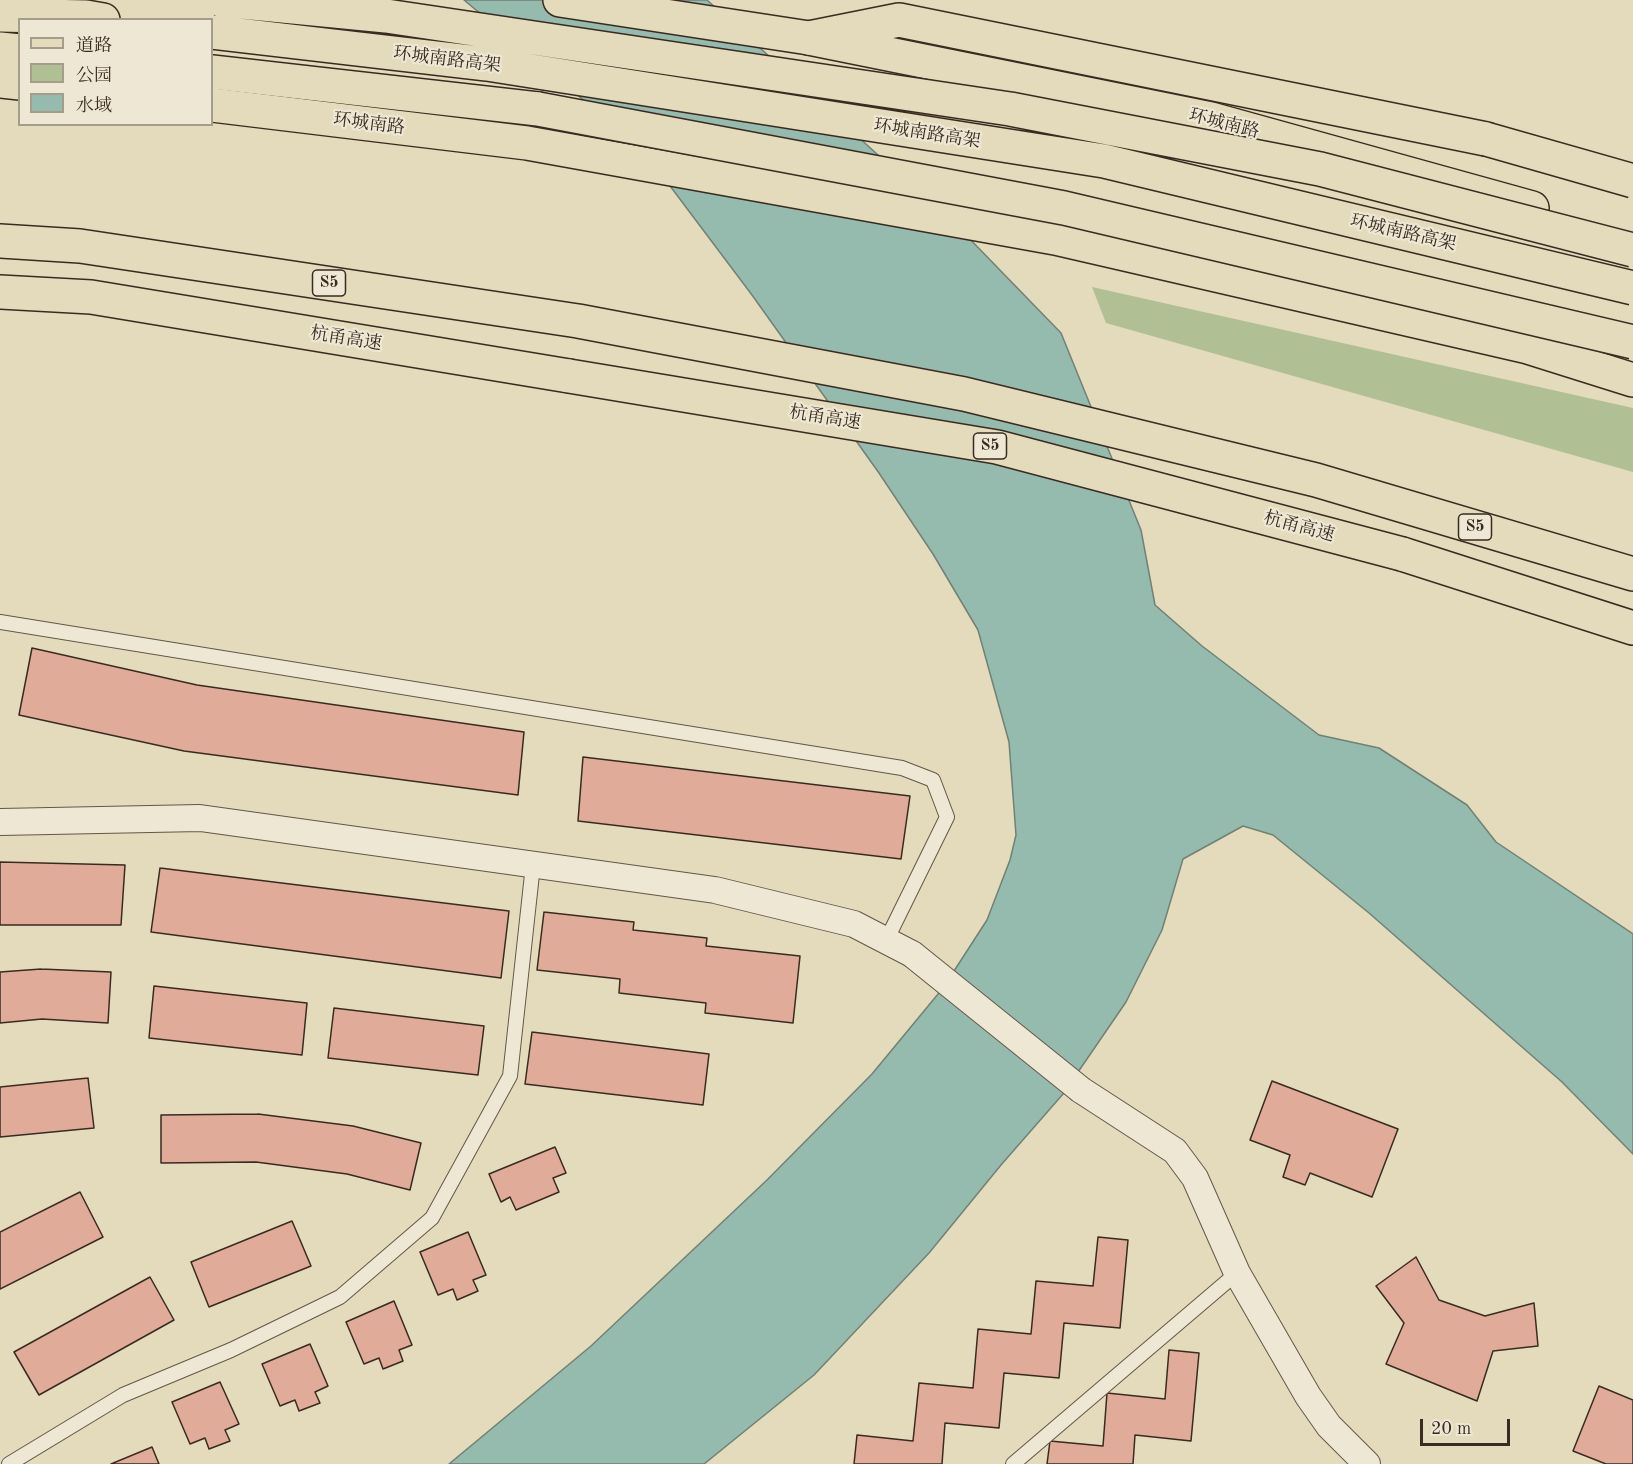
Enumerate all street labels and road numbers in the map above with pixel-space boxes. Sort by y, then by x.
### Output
street label: 环城南路高架 [392,43,502,77]
street label: 环城南路 [1186,105,1262,143]
street label: 环城南路 [332,109,406,139]
street label: 环城南路高架 [872,115,982,153]
street label: 环城南路高架 [1348,210,1458,256]
road number: S5 [312,270,346,296]
street label: 杭甬高速 [309,323,383,355]
street label: 杭甬高速 [788,402,862,434]
road number: S5 [974,433,1006,459]
street label: 杭甬高速 [1261,507,1337,547]
road number: S5 [1458,514,1492,540]

